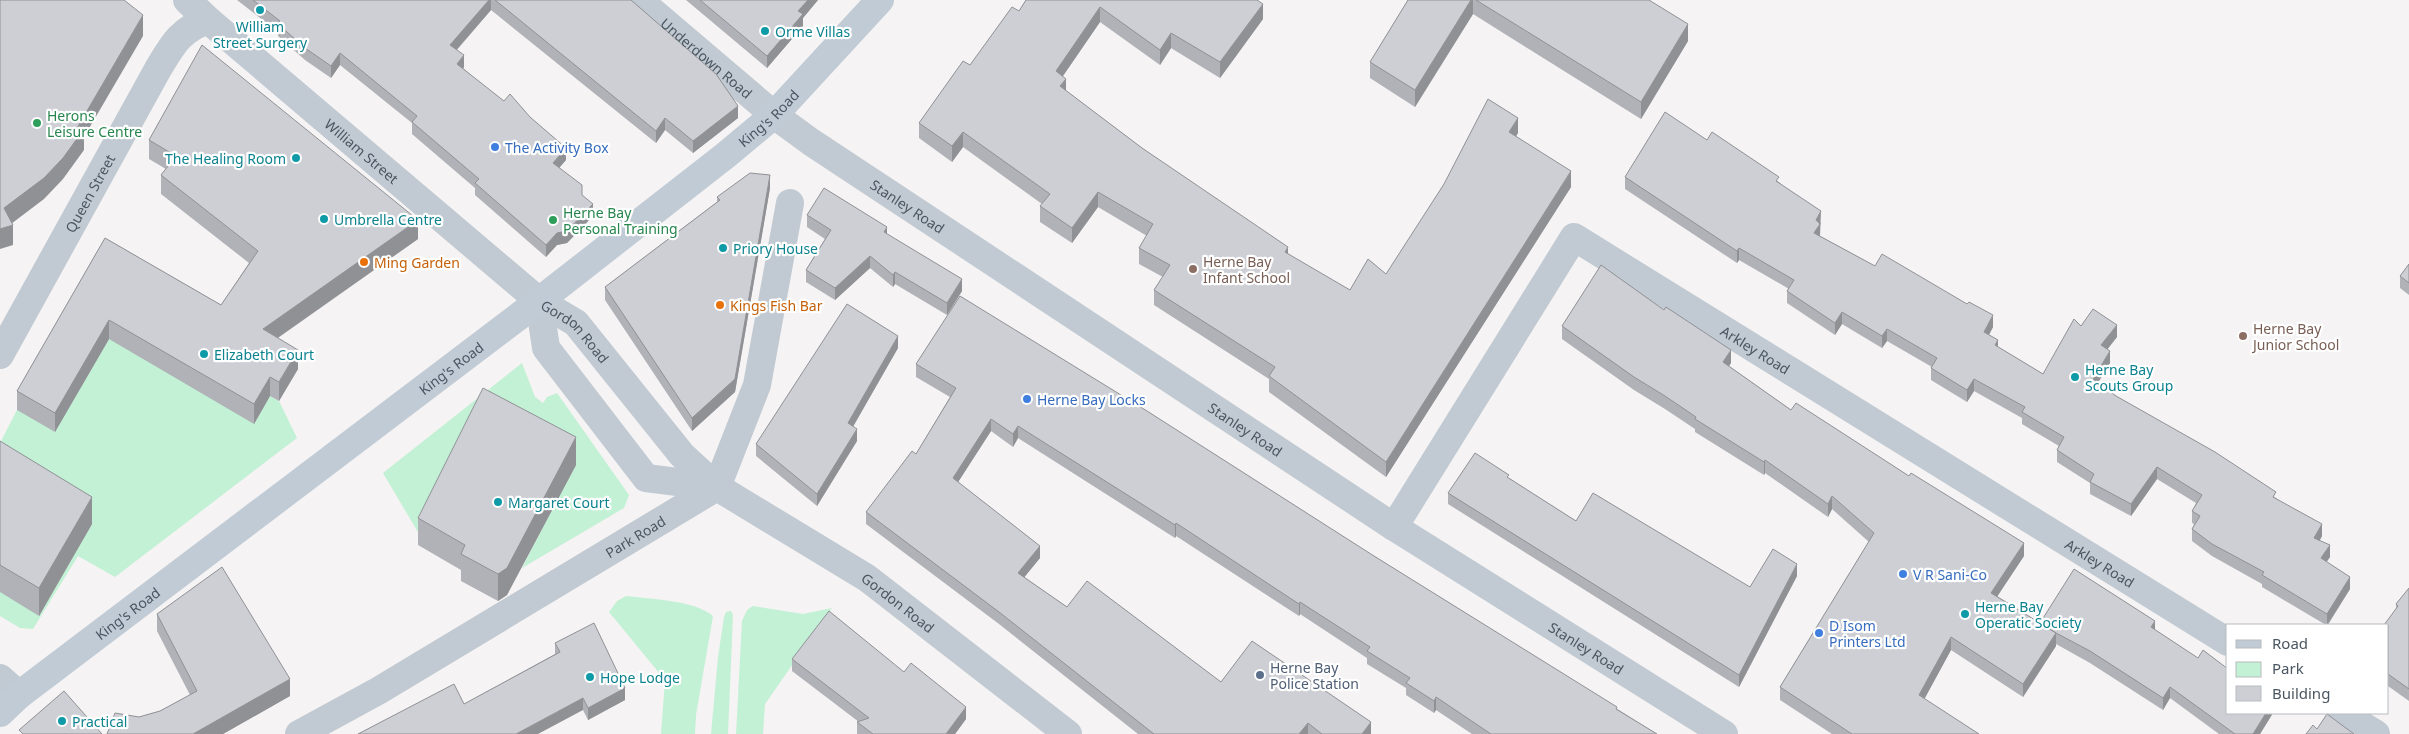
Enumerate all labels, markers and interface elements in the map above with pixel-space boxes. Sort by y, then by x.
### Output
marker: William Street Surgery [254,4,266,16]
street label: Underdown Road [657,13,757,102]
place label: William Street Surgery [213,17,308,52]
place label: Orme Villas [775,22,850,41]
marker: Orme Villas [759,25,771,37]
street label: King's Road [734,85,803,151]
place label: Herons Leisure Centre [47,106,142,141]
street label: William Street [321,114,403,188]
marker: Herons Leisure Centre [31,117,43,129]
place label: The Activity Box [505,138,609,157]
marker: The Activity Box [489,141,501,153]
place label: The Healing Room [165,149,286,168]
street label: Queen Street [60,150,119,236]
marker: The Healing Room [290,152,302,164]
street label: Stanley Road [867,174,948,237]
place label: Herne Bay Personal Training [563,203,678,238]
place label: Umbrella Centre [334,210,442,229]
marker: Umbrella Centre [318,213,330,225]
marker: Herne Bay Personal Training [547,214,559,226]
place label: Priory House [733,239,818,258]
marker: Priory House [717,242,729,254]
place label: Herne Bay Infant School [1203,252,1290,287]
place label: Ming Garden [374,253,460,272]
marker: Ming Garden [358,256,370,268]
marker: Herne Bay Infant School [1187,263,1199,275]
street label: Gordon Road [538,295,614,367]
place label: Kings Fish Bar [730,296,823,315]
marker: Kings Fish Bar [714,299,726,311]
place label: Herne Bay Junior School [2251,319,2339,354]
street label: Arkley Road [1718,321,1794,378]
marker: Herne Bay Junior School [2237,330,2249,342]
street label: King's Road [415,337,487,398]
place label: Elizabeth Court [214,345,314,364]
marker: Elizabeth Court [198,348,210,360]
place label: Herne Bay Scouts Group [2085,360,2173,395]
marker: Herne Bay Scouts Group [2069,371,2081,383]
place label: Herne Bay Locks [1037,390,1146,409]
marker: Herne Bay Locks [1021,393,1033,405]
street label: Stanley Road [1205,398,1286,460]
place label: Margaret Court [508,493,610,512]
marker: Margaret Court [492,496,504,508]
street label: Park Road [602,511,669,562]
street label: Arkley Road [2062,534,2138,591]
place label: V R Sani-Co [1913,565,1987,584]
street label: Gordon Road [858,568,939,637]
marker: V R Sani-Co [1897,568,1909,580]
street label: King's Road [91,582,163,644]
place label: Herne Bay Operatic Society [1975,597,2082,632]
marker: Herne Bay Operatic Society [1959,608,1971,620]
place label: D Isom Printers Ltd [1829,616,1906,651]
street label: Stanley Road [1545,617,1628,678]
legend [2226,624,2389,714]
marker: D Isom Printers Ltd [1813,627,1825,639]
text: Road [2272,633,2308,653]
place label: Herne Bay Police Station [1270,658,1359,693]
text: Park [2272,658,2304,678]
place label: Hope Lodge [600,668,680,687]
marker: Herne Bay Police Station [1254,669,1266,681]
marker: Hope Lodge [584,671,596,683]
text: Building [2272,683,2330,703]
place label: Practical [72,712,127,731]
marker: Practical [56,715,68,727]

